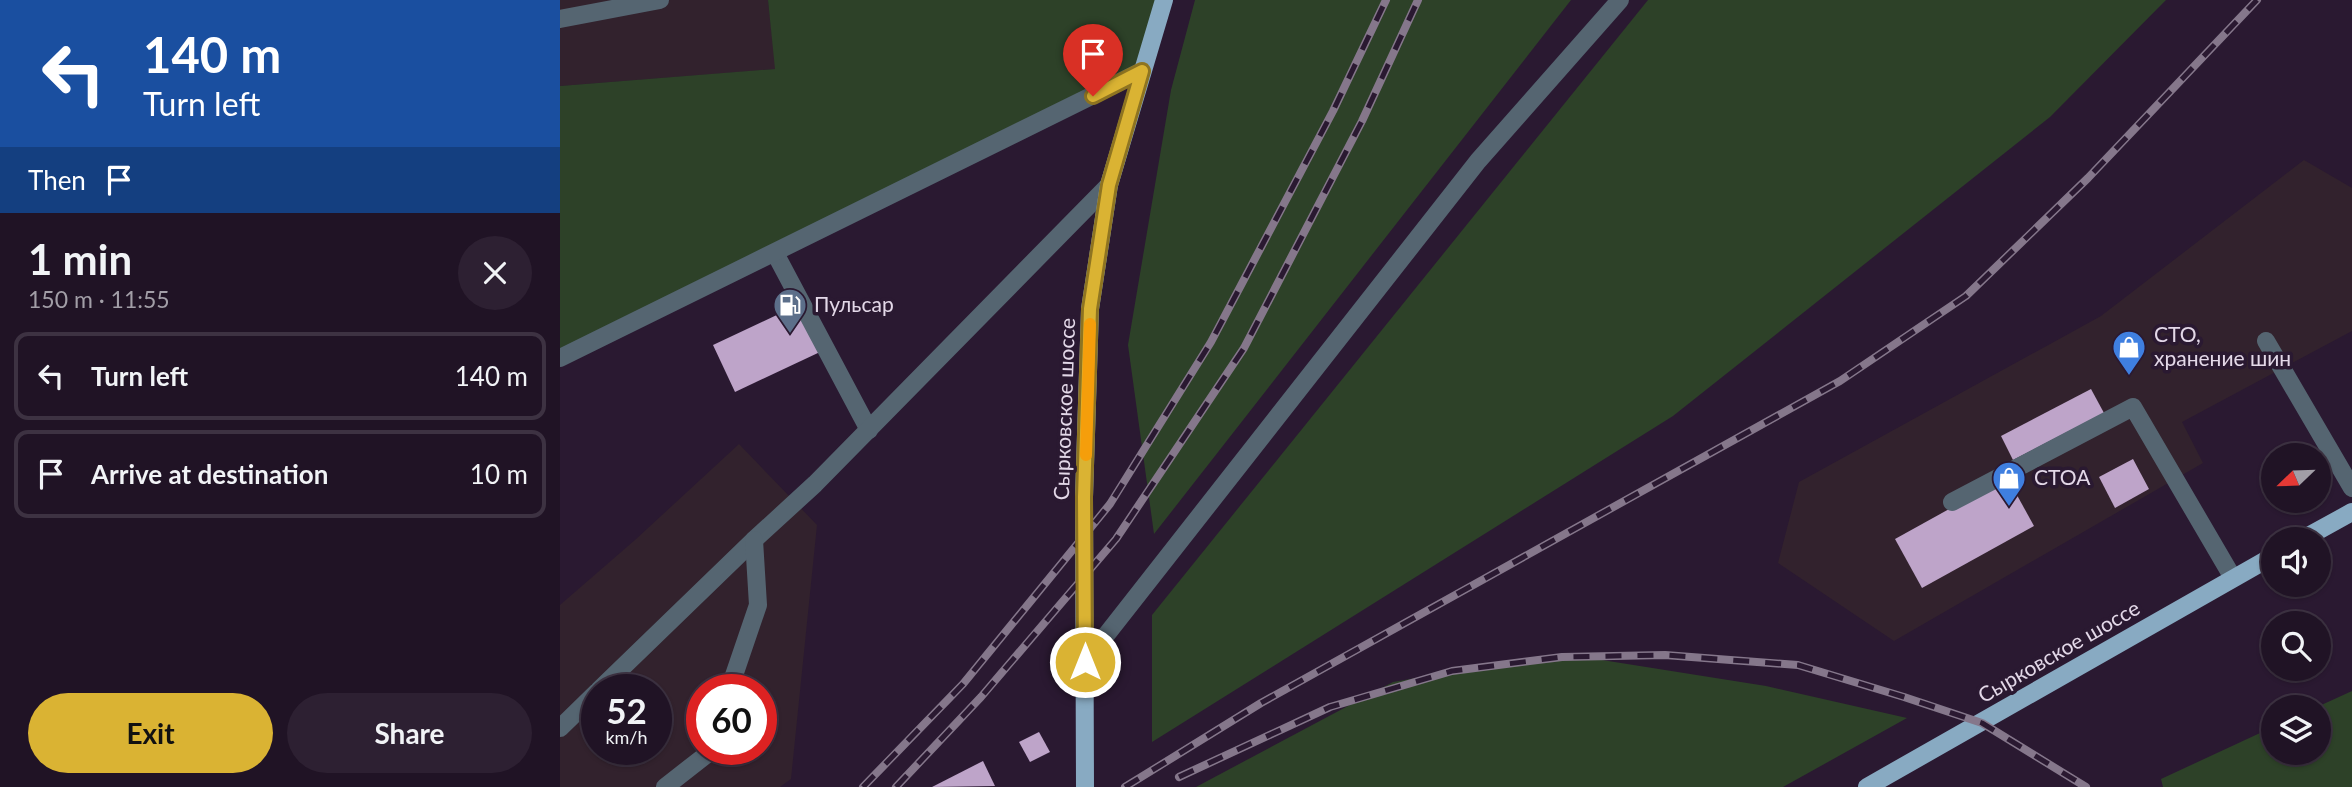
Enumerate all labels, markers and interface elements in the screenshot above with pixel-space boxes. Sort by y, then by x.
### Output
pin [1063,24,1123,96]
text: 140 m [143,25,281,83]
icon: left [28,28,119,119]
icon: arrive [1074,35,1112,73]
text: Turn left [143,84,260,123]
icon: arrive [100,161,138,199]
text: Then [28,164,86,196]
text: 1 min [28,234,132,284]
button: close [458,236,532,310]
text: 150 m · 11:55 [28,285,170,313]
fuel station icon: Пульсар [771,286,809,335]
place label: Пульсар [814,291,894,316]
street label: Сырковское шоссе [1048,317,1079,501]
place label: СТО, хранение шин [2154,321,2291,370]
shop icon: СТО, хранение шин [2110,328,2148,377]
icon: left [32,357,70,395]
text: Turn left [91,360,188,392]
text: 140 m [455,360,528,392]
north arrow [2261,443,2331,513]
map controls [2261,443,2331,765]
icon: arrive [32,455,70,493]
text: Arrive at destination [91,458,328,490]
text: 10 m [470,458,528,490]
shop icon: СТОА [1990,459,2028,508]
place label: СТОА [2034,464,2091,489]
button: sound [2261,527,2331,597]
street label: Сырковское шоссе [1973,594,2144,707]
button: search [2261,611,2331,681]
position arrow [1048,625,1122,699]
speed limit sign: 60 [686,674,777,765]
text: 52 [606,689,647,731]
button: Exit [28,693,273,773]
button: Share [287,693,532,773]
button: layers [2261,695,2331,765]
text: km/h [605,726,648,748]

